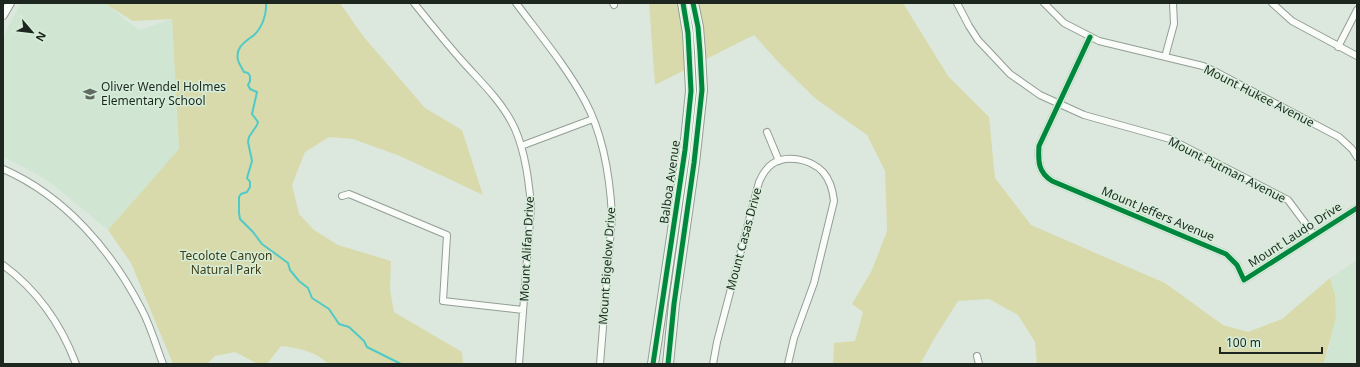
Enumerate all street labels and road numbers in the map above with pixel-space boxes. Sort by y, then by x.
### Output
street label: Mount Hukee Avenue [1201,60,1318,131]
street label: Mount Putman Avenue [1165,132,1289,207]
street label: Balboa Avenue [655,139,684,225]
street label: Mount Jeffers Avenue [1099,182,1218,245]
street label: Mount Casas Drive [722,185,765,292]
street label: Mount Alifan Drive [515,196,538,302]
street label: Mount Laudo Drive [1245,198,1345,271]
street label: Mount Bigelow Drive [594,206,619,325]

